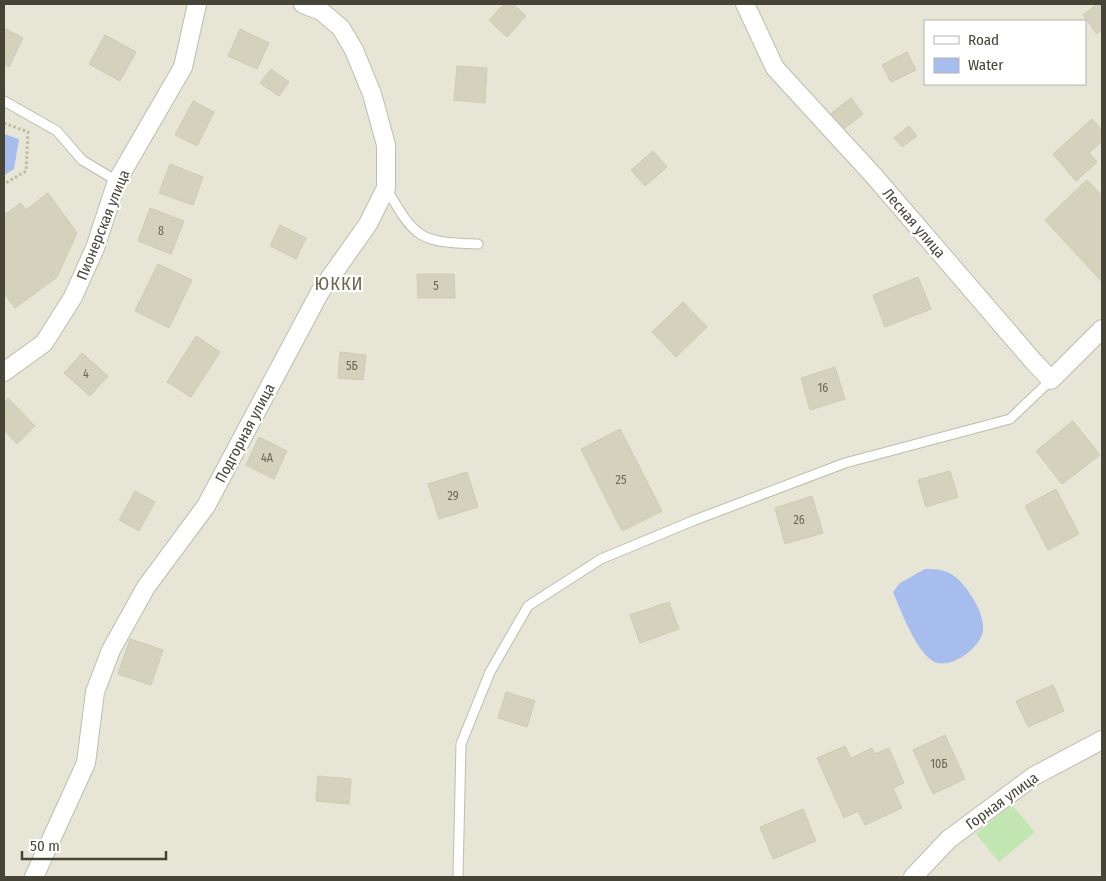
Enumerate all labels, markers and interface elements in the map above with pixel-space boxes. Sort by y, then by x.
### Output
legend [924,20,1086,85]
text: Road [968,31,999,49]
text: Water [968,56,1004,74]
street label: Пионерская улица [73,167,133,283]
street label: Лесная улица [879,184,949,262]
house number: 8 [158,224,164,238]
district label: ЮККИ [315,273,363,295]
house number: 5 [433,279,439,293]
house number: 5Б [346,359,358,373]
house number: 4 [83,367,89,381]
street label: Подгорная улица [211,380,279,486]
house number: 16 [818,381,828,395]
house number: 4А [261,451,274,465]
house number: 25 [616,473,627,487]
house number: 29 [447,489,459,503]
house number: 26 [793,513,805,527]
house number: 10Б [930,757,948,771]
street label: Горная улица [962,769,1042,833]
scale bar [22,828,166,860]
text: 50 m [30,837,60,855]

